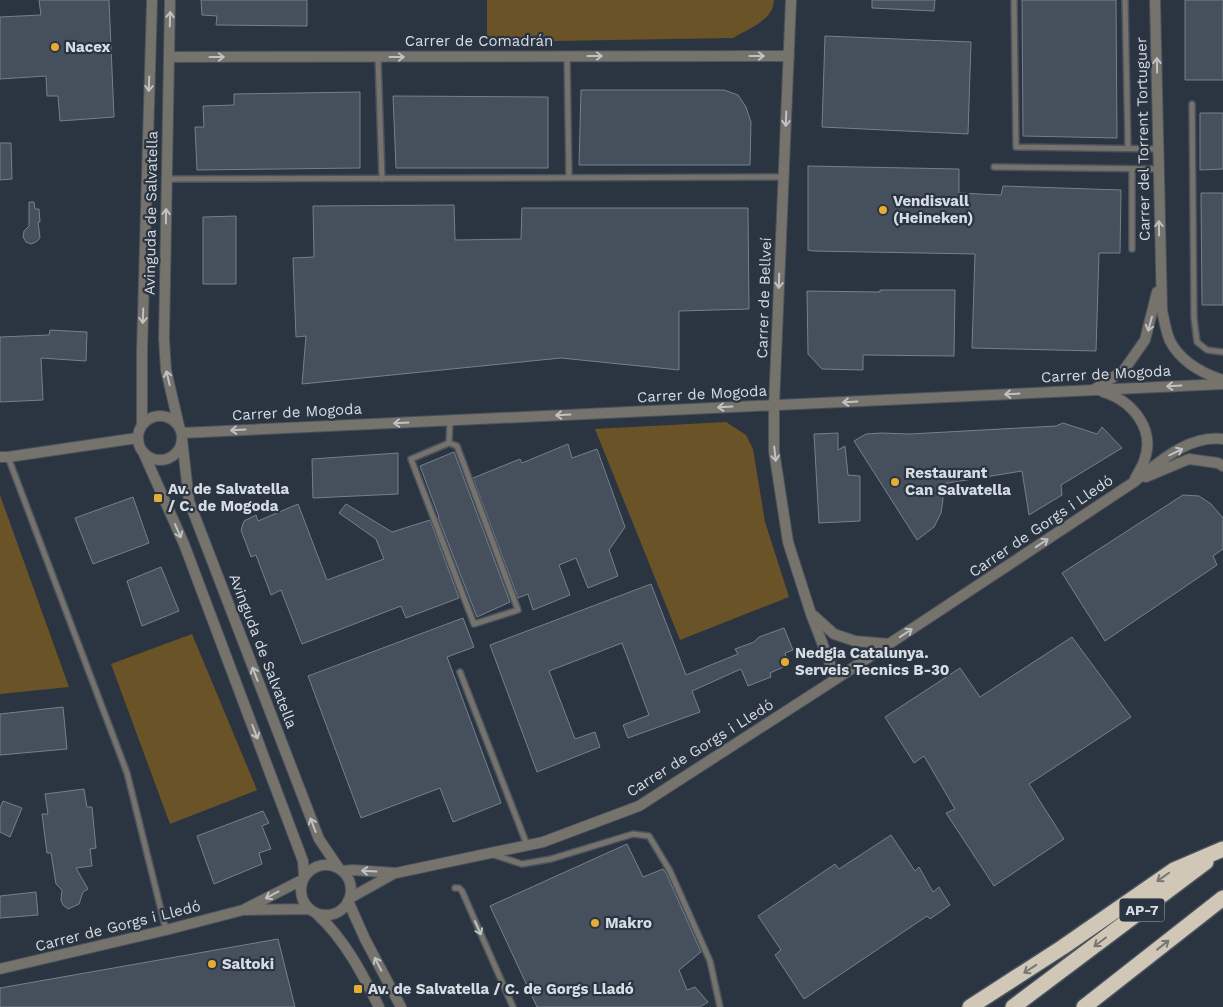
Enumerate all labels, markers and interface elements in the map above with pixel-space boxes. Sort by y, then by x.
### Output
one-way arrow [165,11,174,27]
street label: Carrer de Comadrán [405,32,553,50]
street label: Carrer del Torrent Tortuguer [1132,37,1154,241]
place label: Nacex [65,38,111,56]
marker: Nacex [49,41,61,53]
one-way arrow [586,51,603,61]
one-way arrow [749,51,765,61]
one-way arrow [209,52,225,62]
one-way arrow [389,52,405,62]
one-way arrow [1152,58,1161,74]
one-way arrow [145,75,154,91]
one-way arrow [781,110,791,126]
street label: Avinguda de Salvatella [141,130,161,295]
place label: Vendisvall (Heineken) [893,192,973,227]
marker: Vendisvall (Heineken) [877,204,889,216]
one-way arrow [161,208,171,224]
one-way arrow [1154,220,1164,236]
street label: Carrer de Bellveí [753,237,775,359]
one-way arrow [775,273,784,289]
one-way arrow [138,308,148,324]
one-way arrow [1144,316,1154,332]
street label: Carrer de Mogoda [1041,362,1172,386]
one-way arrow [163,371,172,387]
street label: Carrer de Mogoda [637,382,768,406]
one-way arrow [1167,382,1183,391]
one-way arrow [1004,389,1020,398]
one-way arrow [842,397,858,406]
street label: Carrer de Mogoda [232,400,363,424]
one-way arrow [718,403,734,412]
one-way arrow [555,410,572,420]
one-way arrow [393,418,409,427]
one-way arrow [231,426,247,435]
one-way arrow [770,446,780,462]
one-way arrow [1168,447,1183,456]
place label: Restaurant Can Salvatella [905,464,1011,499]
street label: Carrer de Gorgs i Lledó [966,471,1116,581]
marker: Restaurant Can Salvatella [889,476,901,488]
place label: Av. de Salvatella / C. de Mogoda [168,480,290,515]
marker: Av. de Salvatella / C. de Mogoda [152,492,164,504]
one-way arrow [174,523,184,538]
one-way arrow [1034,538,1048,548]
street label: Avinguda de Salvatella [225,571,301,731]
one-way arrow [899,628,913,638]
place label: Nedgia Catalunya. Serveis Tecnics B-30 [795,644,950,679]
marker: Nedgia Catalunya. Serveis Tecnics B-30 [779,656,791,668]
one-way arrow [250,666,259,682]
street label: Carrer de Gorgs i Lledó [623,695,777,801]
one-way arrow [251,724,260,739]
one-way arrow [308,818,317,834]
one-way arrow [361,867,377,876]
one-way arrow [1156,872,1170,882]
one-way arrow [265,891,280,900]
street label: Carrer de Gorgs i Lledó [33,897,203,955]
road number: AP-7 [1120,898,1164,922]
place label: Makro [605,914,652,932]
marker: Makro [589,917,601,929]
one-way arrow [474,920,484,935]
one-way arrow [1094,936,1107,947]
one-way arrow [1157,939,1170,950]
place label: Saltoki [222,955,274,973]
one-way arrow [373,957,382,972]
marker: Saltoki [206,958,218,970]
one-way arrow [1023,965,1037,975]
place label: Av. de Salvatella / C. de Gorgs Lladó [368,980,634,998]
marker: Av. de Salvatella / C. de Gorgs Lladó [352,983,364,995]

